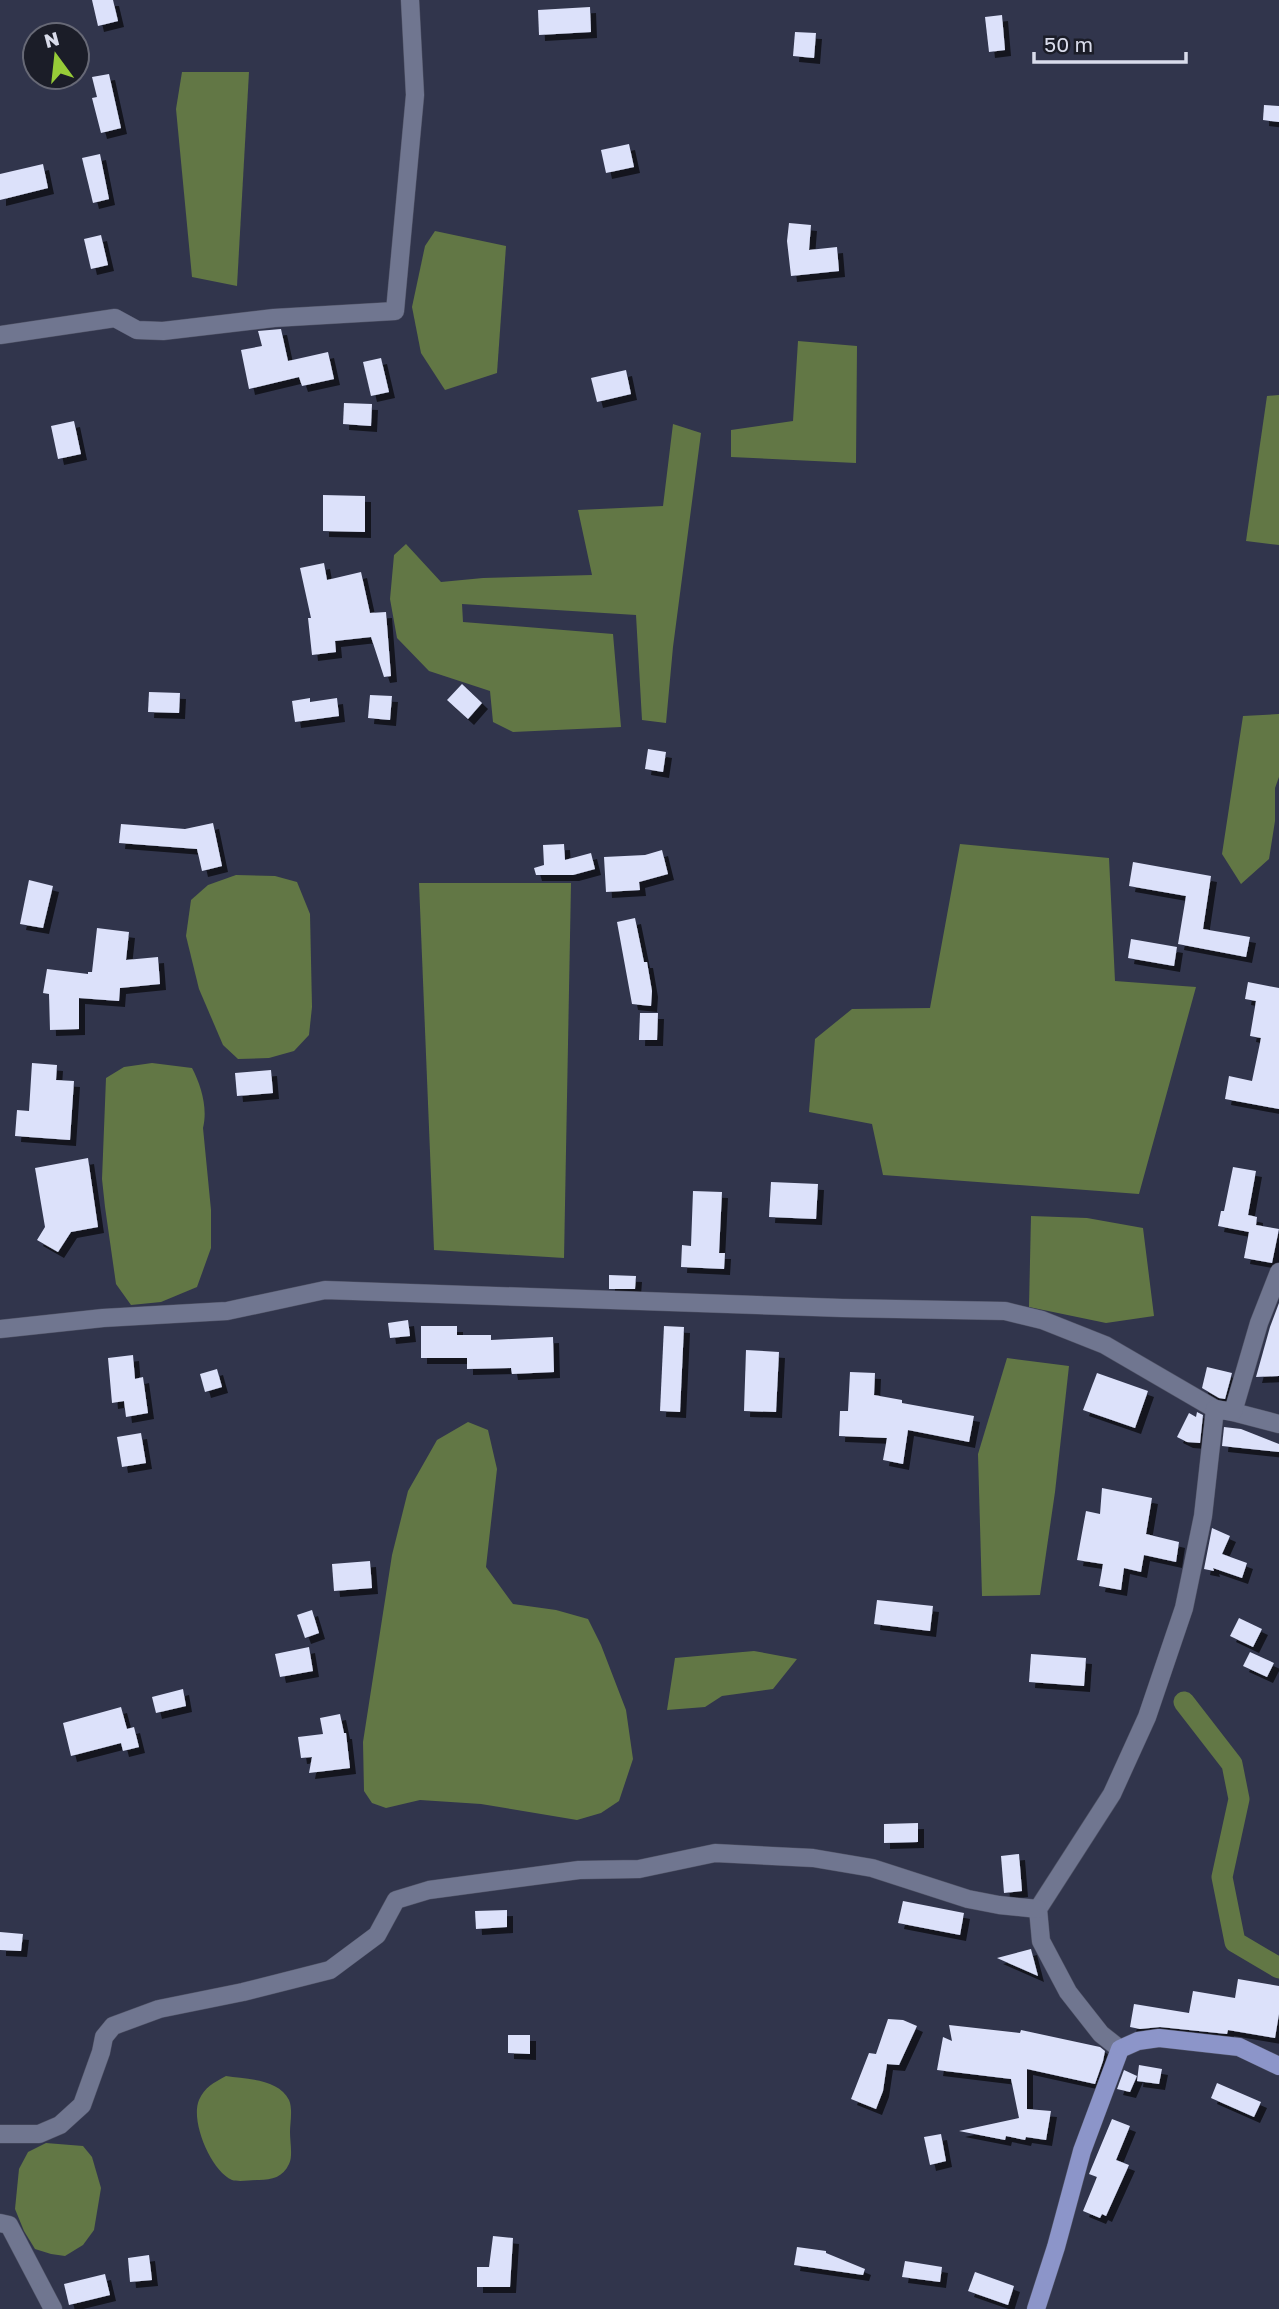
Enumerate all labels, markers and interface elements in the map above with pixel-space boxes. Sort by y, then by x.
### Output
north arrow [21,21,91,91]
scale bar [1034,21,1186,65]
text: N [42,26,61,52]
text: 50 m [1044,31,1093,57]

